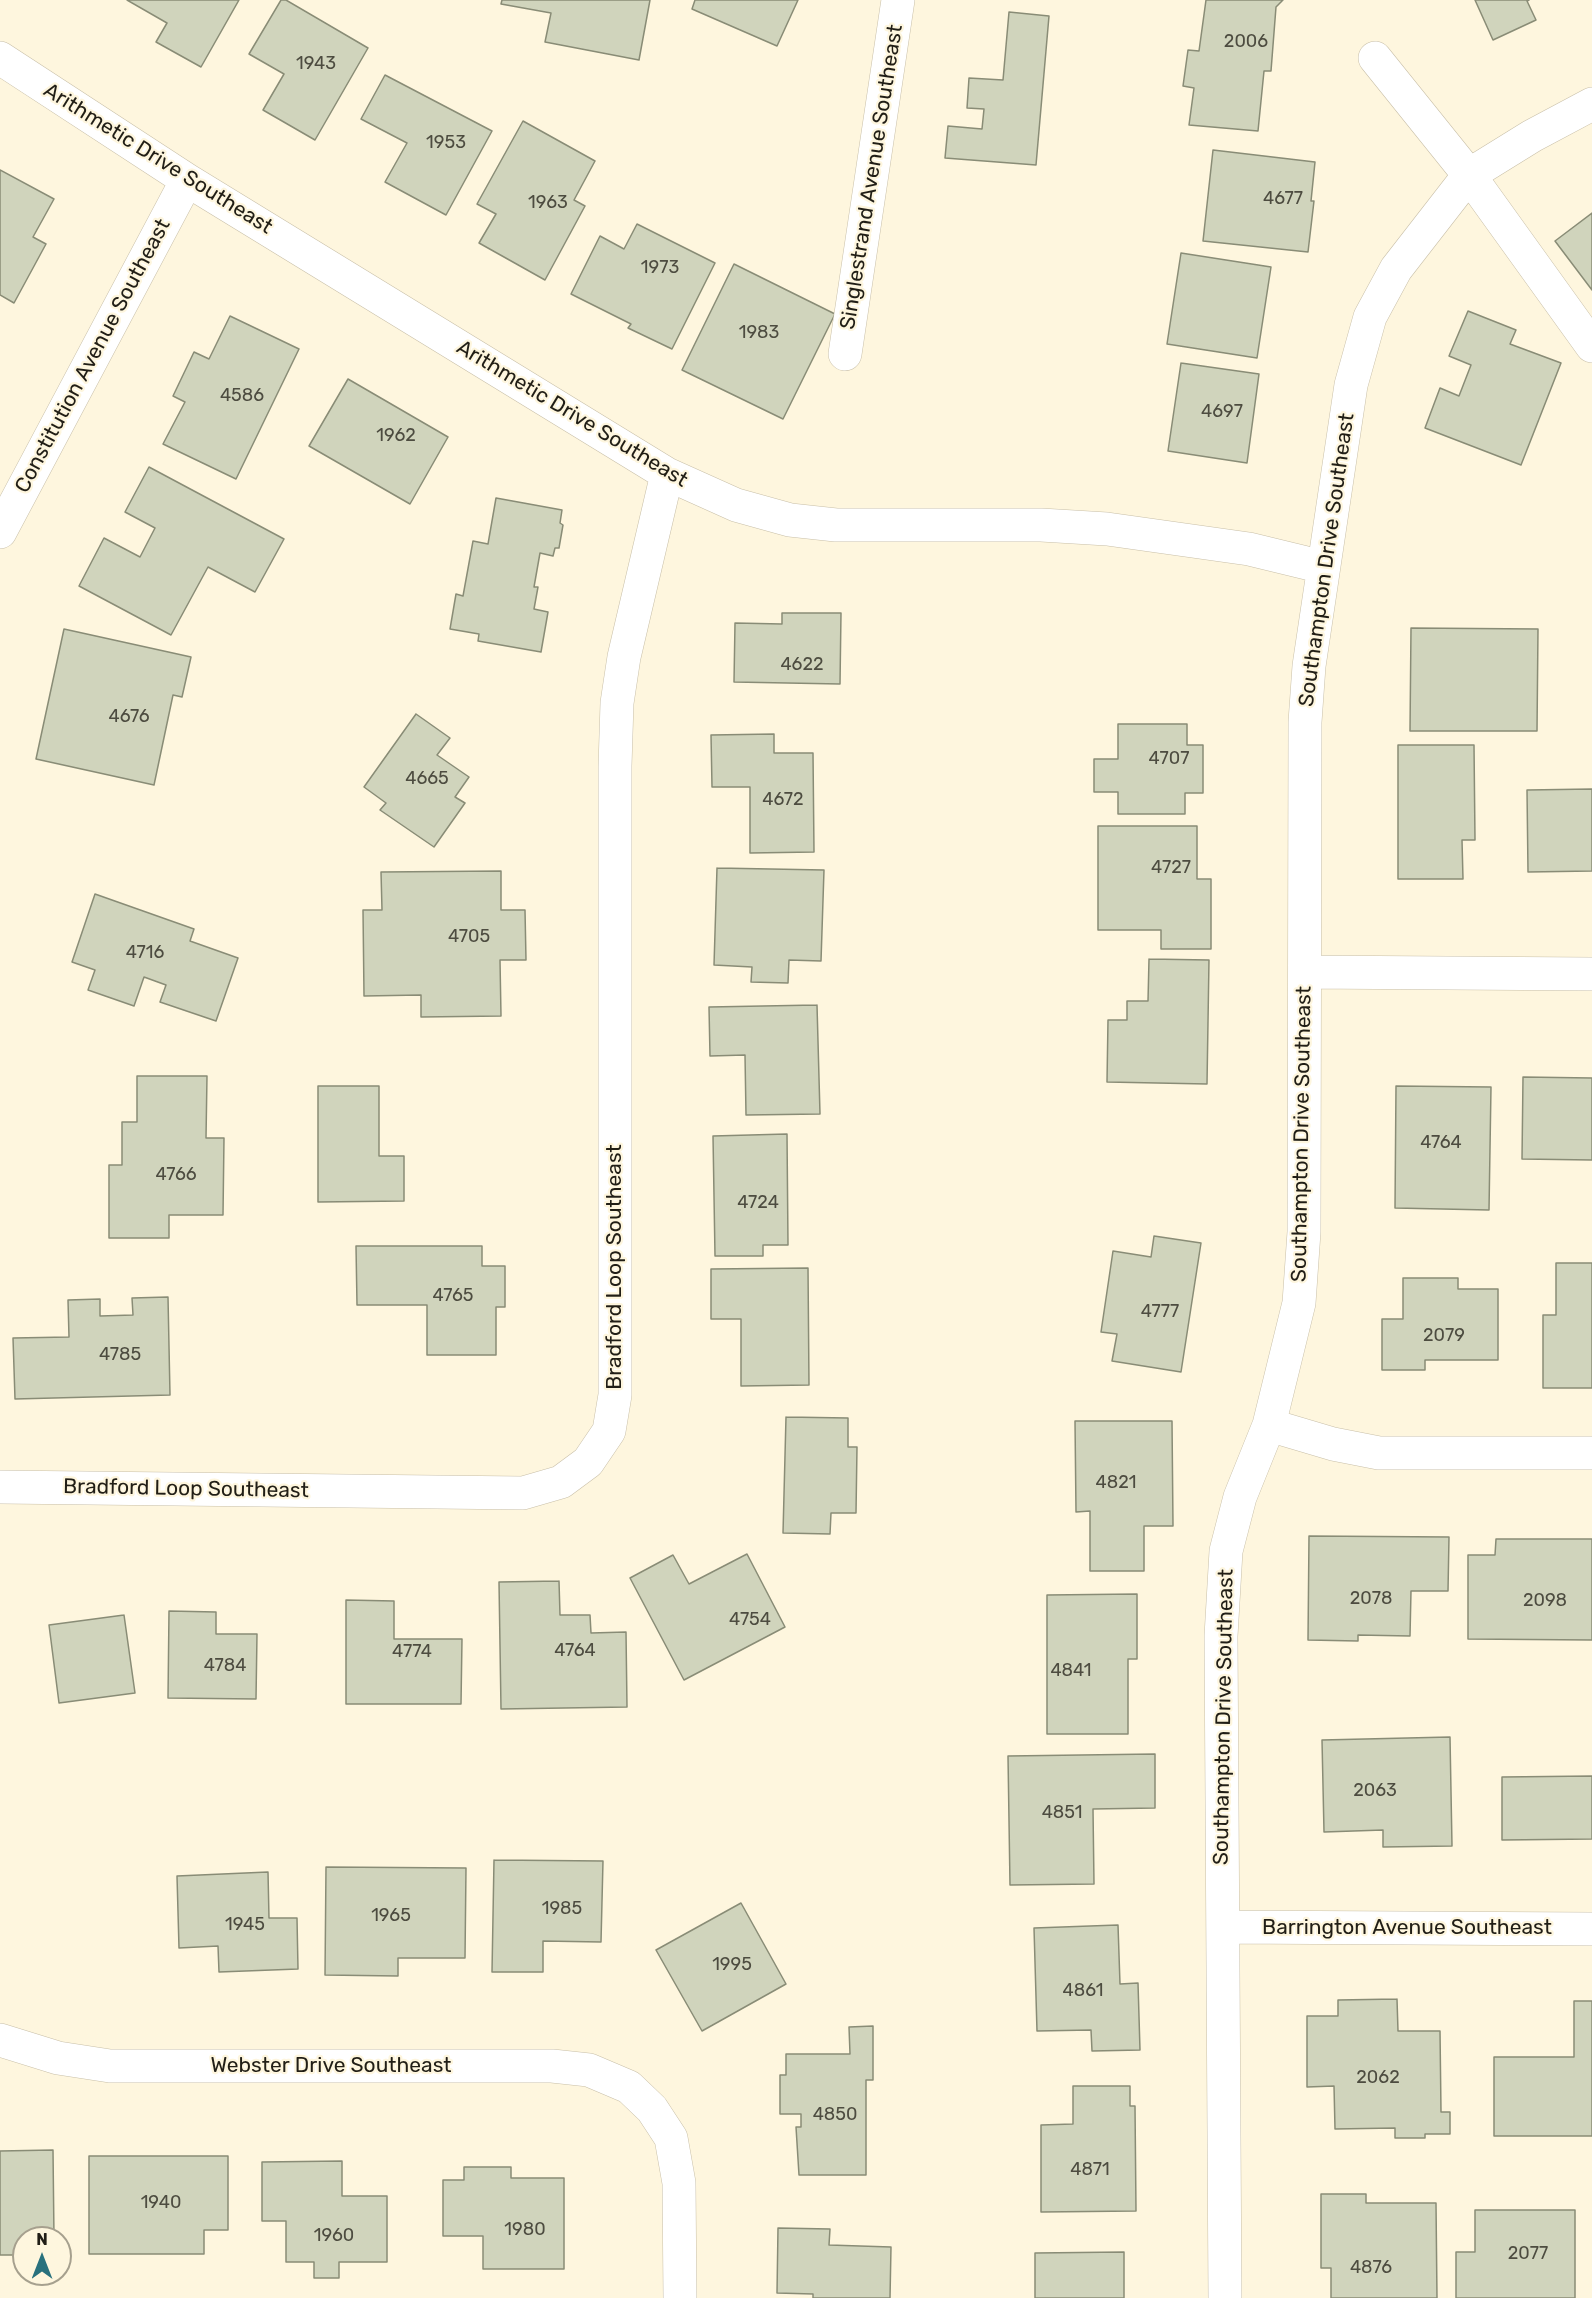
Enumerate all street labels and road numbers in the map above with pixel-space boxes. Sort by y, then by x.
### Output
street label: Singlestrand Avenue Southeast [835,23,909,331]
street label: Arithmetic Drive Southeast [39,78,277,240]
street label: Constitution Avenue Southeast [10,215,176,497]
street label: Arithmetic Drive Southeast [452,335,692,493]
street label: Southampton Drive Southeast [1294,412,1360,708]
street label: Southampton Drive Southeast [1287,986,1317,1282]
street label: Bradford Loop Southeast [602,1144,628,1390]
street label: Bradford Loop Southeast [63,1474,309,1504]
street label: Southampton Drive Southeast [1209,1569,1239,1865]
street label: Barrington Avenue Southeast [1262,1915,1552,1941]
street label: Webster Drive Southeast [210,2053,452,2079]

